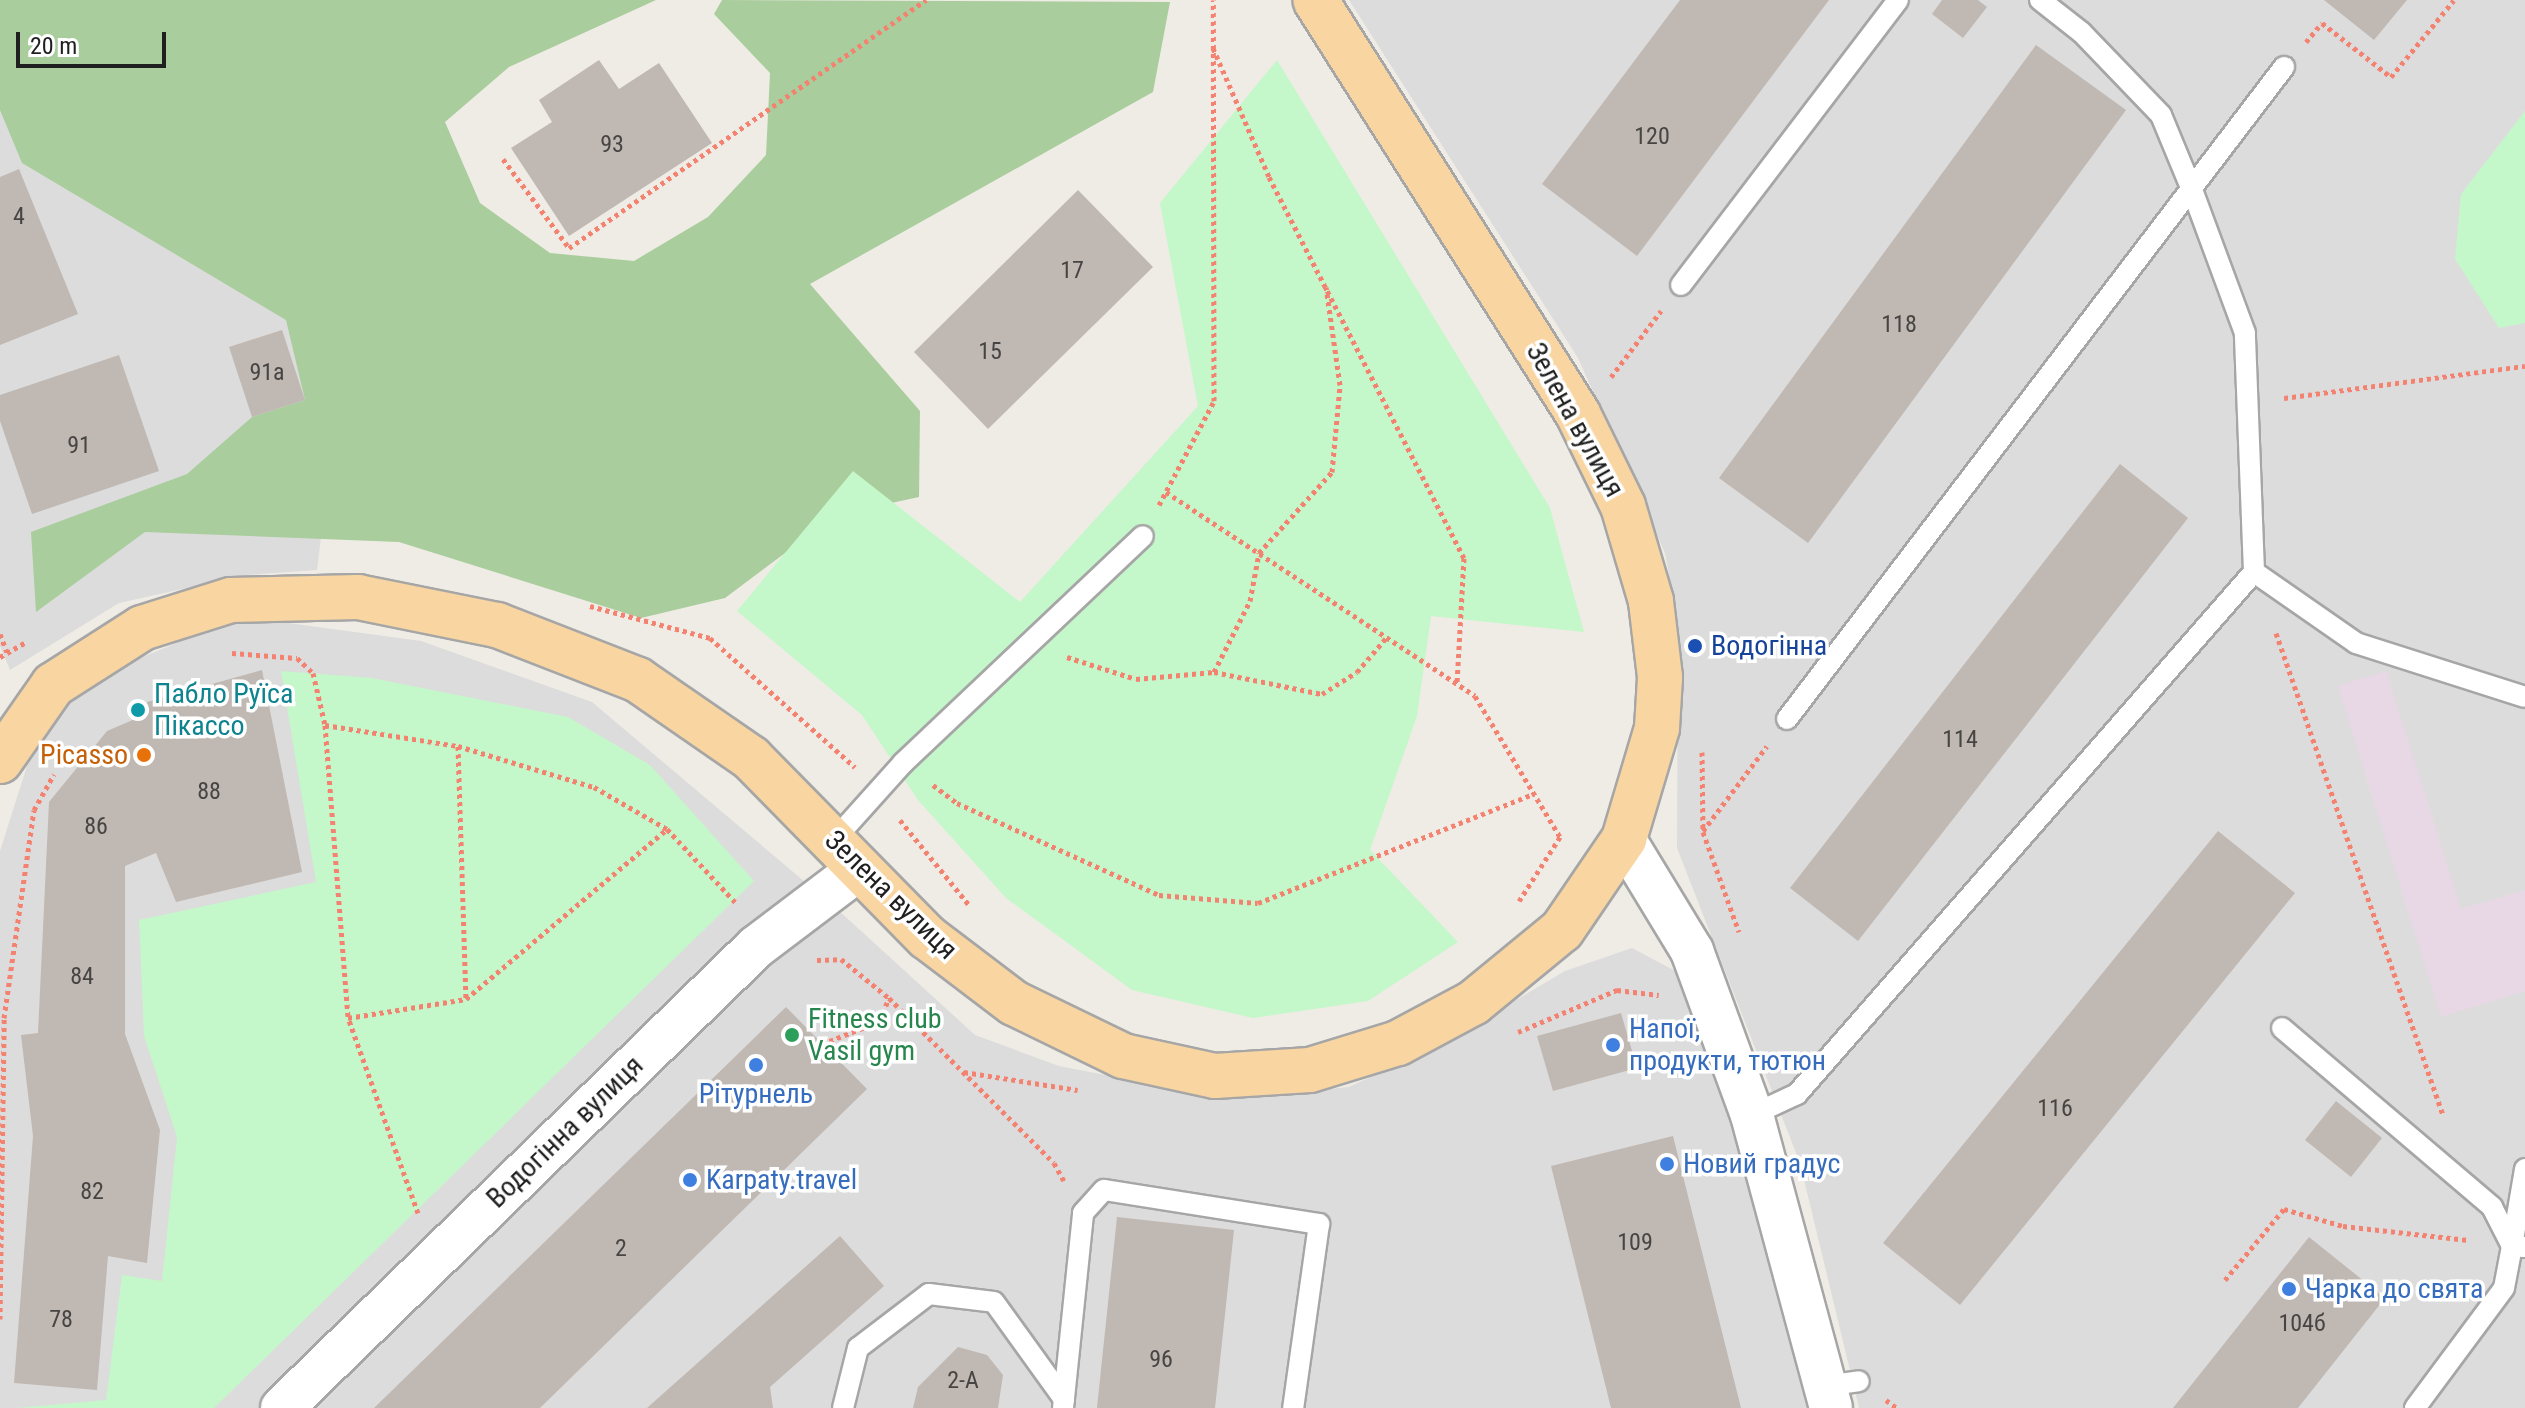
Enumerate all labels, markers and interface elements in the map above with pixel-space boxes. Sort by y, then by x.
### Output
scale bar [20,16,170,66]
text: 20 m [30,32,77,60]
house number: 120 [1634,123,1670,151]
house number: 93 [600,131,624,159]
house number: 4 [13,203,25,231]
house number: 17 [1060,257,1084,285]
house number: 118 [1881,311,1917,339]
street label: Зелена вулиця [1519,337,1631,503]
house number: 15 [978,338,1002,366]
house number: 91а [249,359,285,387]
house number: 91 [67,432,91,460]
place label: Водогінна [1711,629,1827,663]
marker: Водогінна [1686,637,1704,655]
place label: Пабло Руїса Пікассо [154,677,293,743]
marker: Пабло Руїса Пікассо [129,701,147,719]
house number: 114 [1942,726,1978,754]
place label: Picasso [40,738,128,772]
marker: Picasso [135,746,153,764]
house number: 88 [197,778,221,806]
house number: 86 [84,813,108,841]
street label: Зелена вулиця [818,824,964,966]
house number: 84 [70,963,94,991]
place label: Fitness club Vasil gym [808,1002,942,1068]
place label: Напої, продукти, тютюн [1629,1012,1826,1078]
marker: Fitness club Vasil gym [783,1026,801,1044]
marker: Напої, продукти, тютюн [1604,1036,1622,1054]
street label: Водогінна вулиця [480,1049,650,1215]
marker: Рітурнель [747,1056,765,1074]
place label: Рітурнель [699,1077,813,1111]
house number: 116 [2037,1095,2073,1123]
place label: Новий градус [1683,1147,1841,1181]
marker: Новий градус [1658,1155,1676,1173]
place label: Karpaty.travel [706,1163,857,1197]
marker: Karpaty.travel [681,1171,699,1189]
house number: 82 [80,1178,104,1206]
house number: 109 [1617,1229,1653,1257]
house number: 2 [615,1235,627,1263]
place label: Чарка до свята [2305,1272,2483,1306]
marker: Чарка до свята [2280,1280,2298,1298]
house number: 78 [49,1306,73,1334]
house number: 104б [2278,1310,2326,1338]
house number: 96 [1149,1346,1173,1374]
house number: 2-A [947,1367,979,1395]

